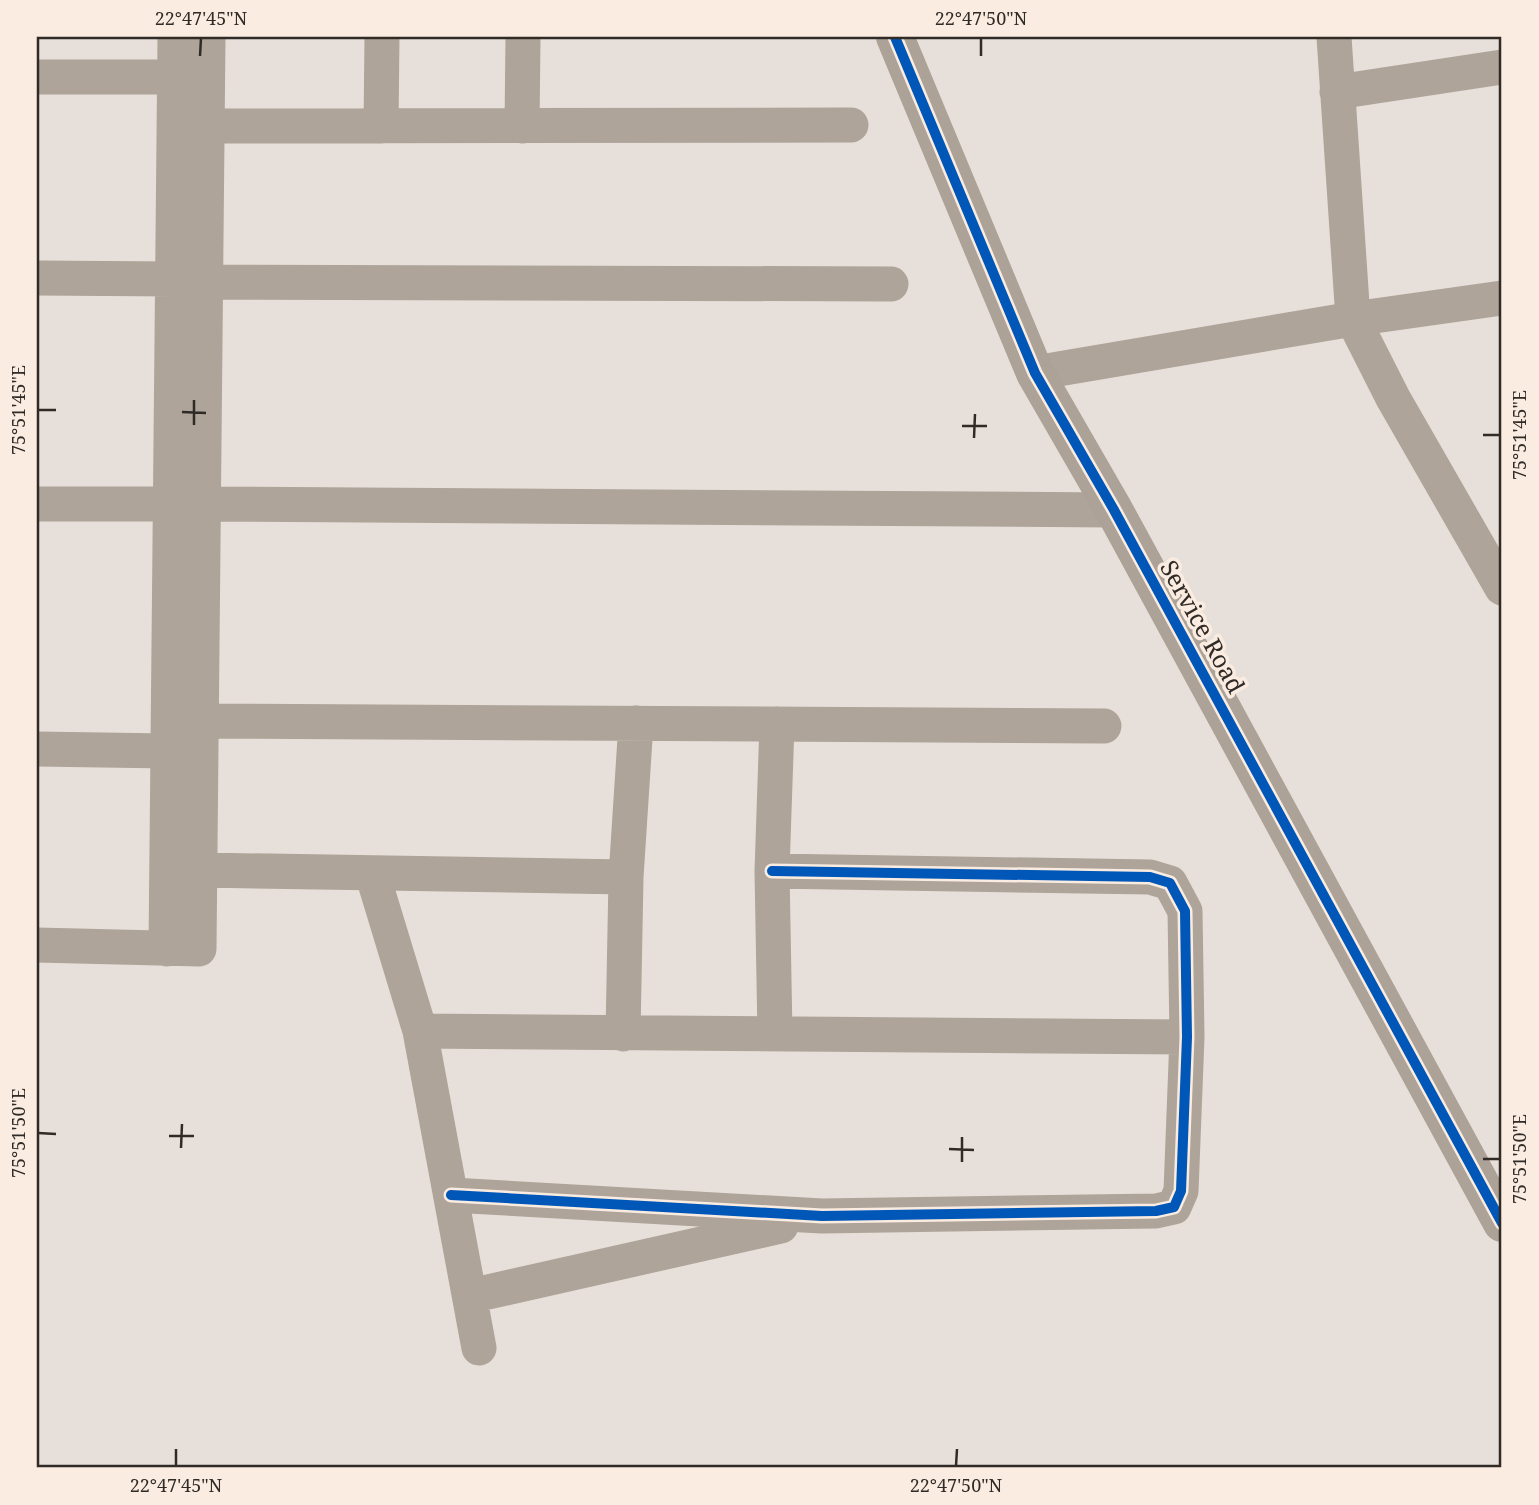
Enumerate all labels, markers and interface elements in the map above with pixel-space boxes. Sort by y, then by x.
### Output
text: 22°47'45"N [155,6,248,30]
text: 22°47'50"N [935,6,1028,30]
text: 75°51'45"E [6,365,30,455]
text: 75°51'45"E [1507,390,1531,480]
street label: Service Road [1153,554,1254,699]
text: 75°51'50"E [6,1088,30,1178]
text: 75°51'50"E [1507,1114,1531,1204]
text: 22°47'45"N [130,1473,223,1497]
text: 22°47'50"N [910,1473,1003,1497]

